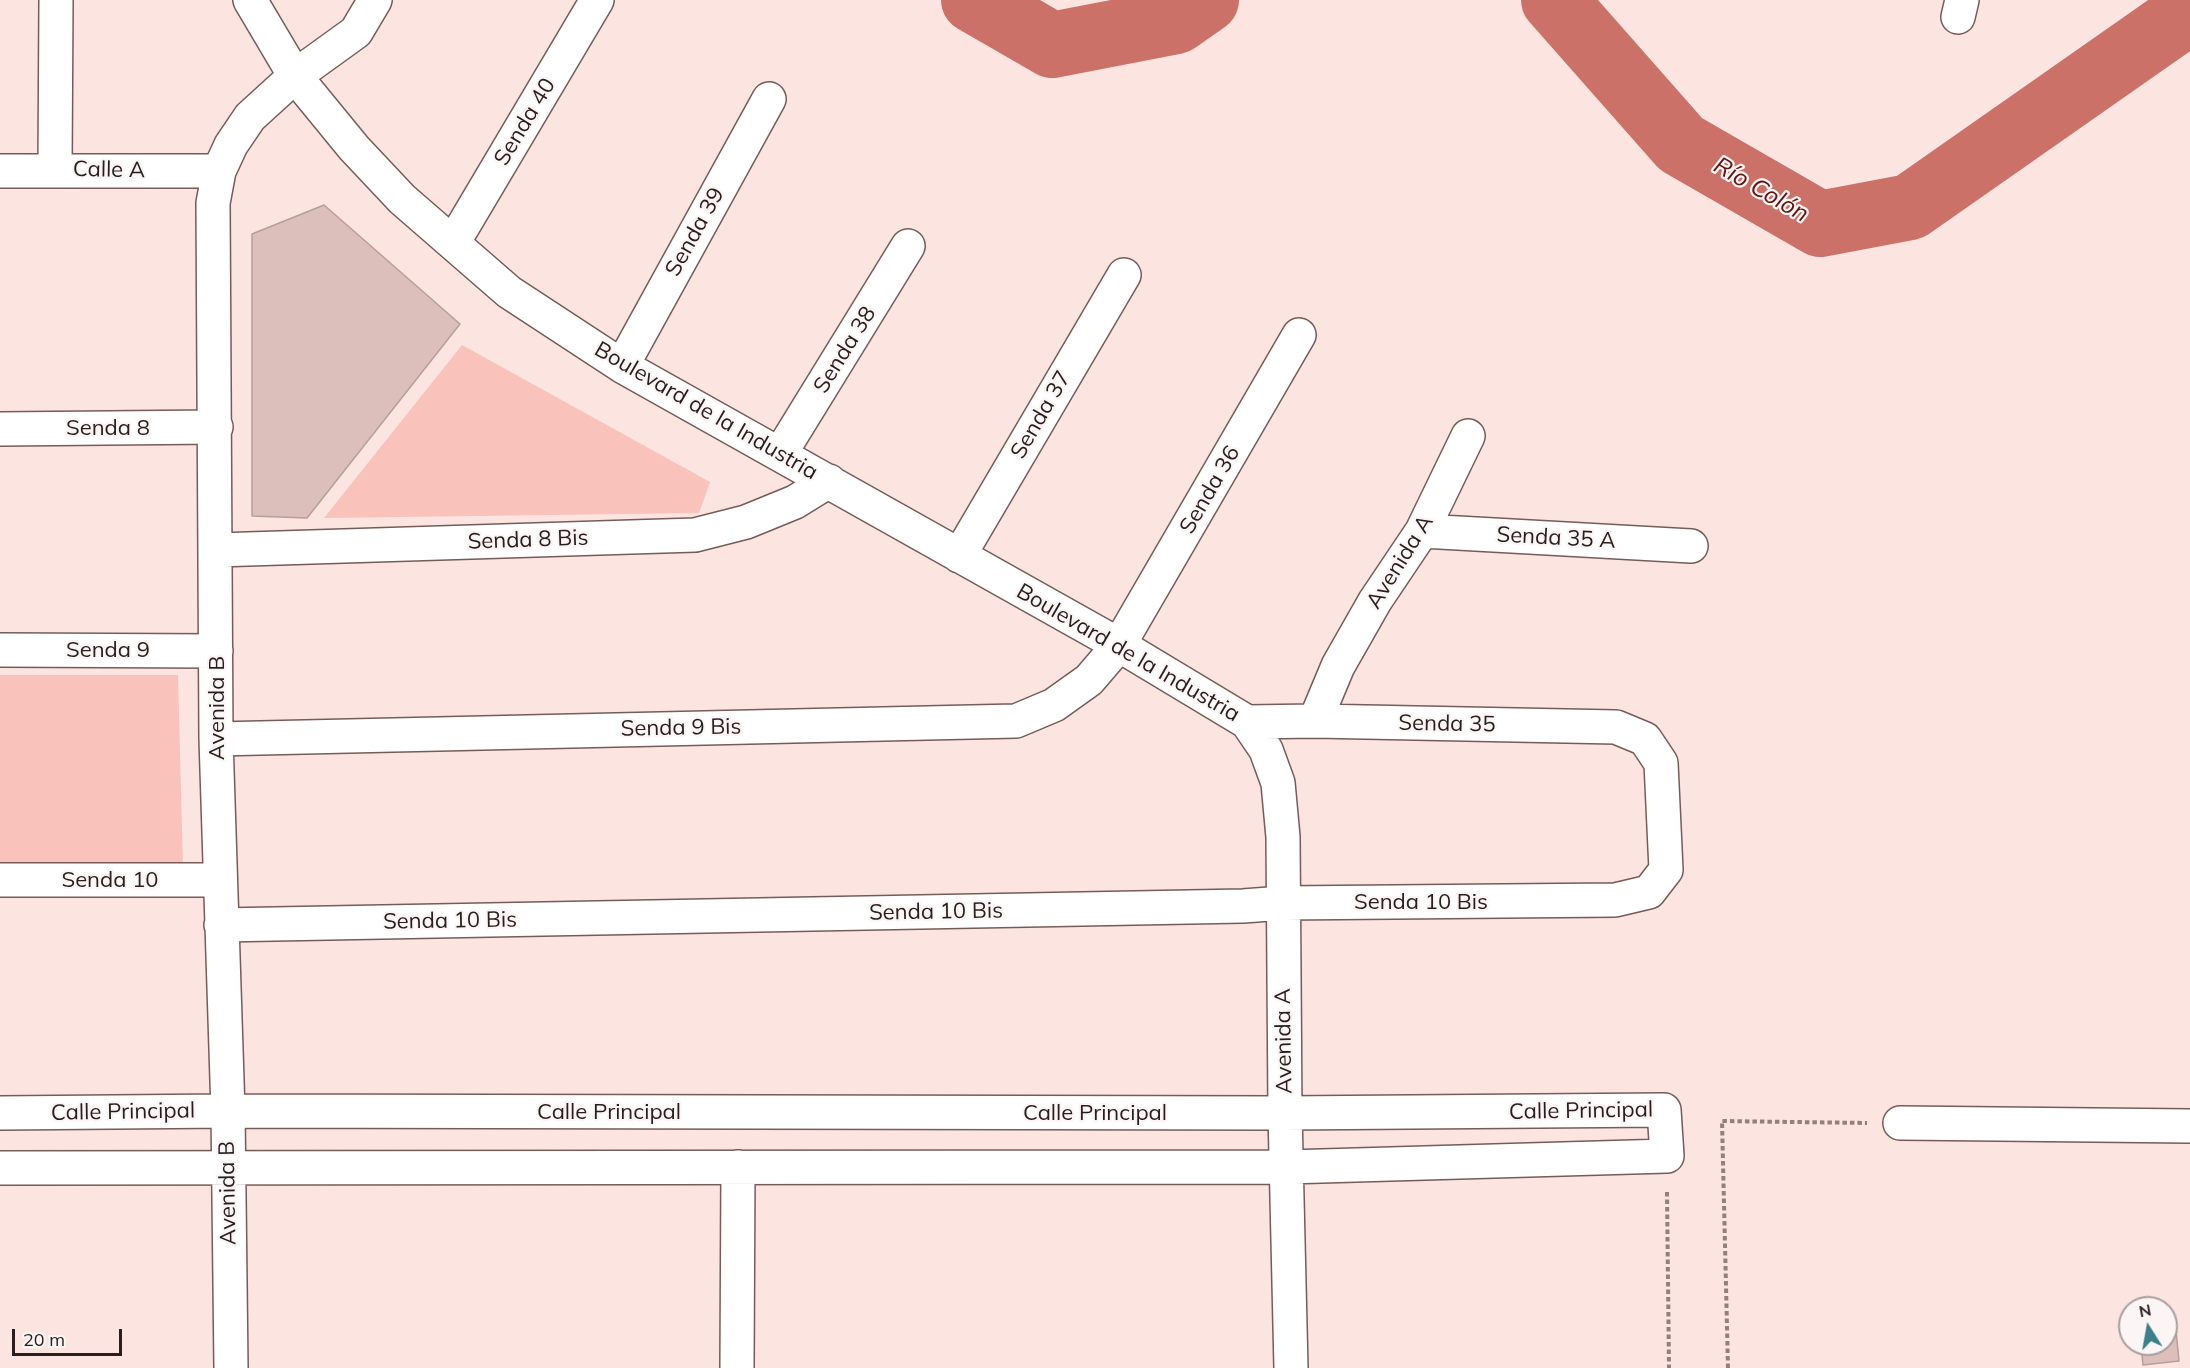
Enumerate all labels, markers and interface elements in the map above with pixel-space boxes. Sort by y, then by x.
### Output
street label: Senda 40 [489,74,561,170]
water label: Río Colón [1708,151,1814,229]
street label: Calle A [73,156,145,184]
street label: Senda 39 [660,183,730,281]
street label: Senda 38 [808,302,882,398]
street label: Boulevard de la Industria [590,336,822,486]
street label: Senda 37 [1005,366,1077,464]
street label: Senda 8 [66,415,150,441]
street label: Senda 36 [1174,441,1246,539]
street label: Avenida A [1361,510,1439,614]
street label: Senda 35 A [1496,522,1616,554]
street label: Senda 8 Bis [467,525,589,555]
street label: Boulevard de la Industria [1012,578,1244,728]
street label: Senda 9 [66,637,150,663]
street label: Avenida B [204,656,230,760]
street label: Senda 35 [1398,710,1496,738]
street label: Senda 9 Bis [620,714,742,742]
street label: Senda 10 [61,867,159,893]
street label: Senda 10 Bis [1354,889,1488,915]
street label: Senda 10 Bis [869,898,1003,926]
street label: Senda 10 Bis [383,907,517,935]
street label: Avenida A [1270,988,1298,1094]
street label: Calle Principal [1509,1097,1653,1125]
street label: Calle Principal [51,1098,195,1126]
street label: Calle Principal [537,1099,681,1125]
street label: Calle Principal [1023,1100,1167,1126]
street label: Avenida B [214,1141,242,1245]
north arrow [2118,1296,2178,1356]
text: N [2137,1299,2153,1321]
scale bar [15,1317,124,1355]
text: 20 m [23,1328,65,1351]

